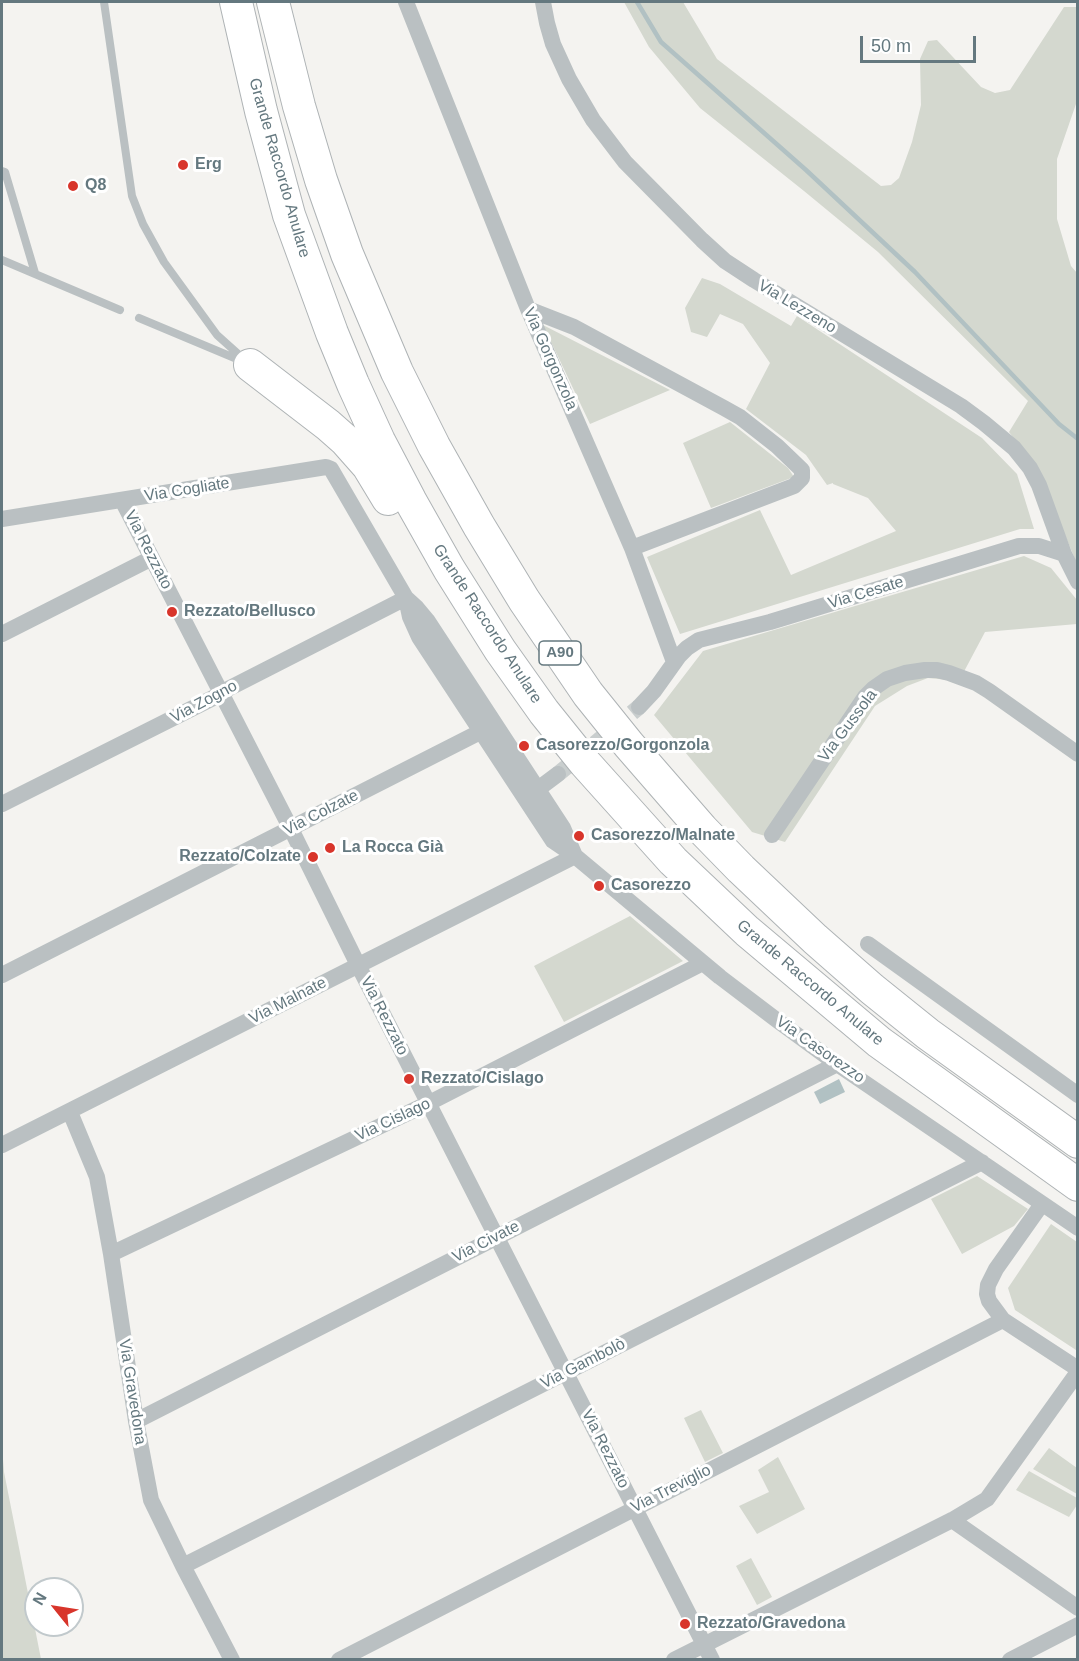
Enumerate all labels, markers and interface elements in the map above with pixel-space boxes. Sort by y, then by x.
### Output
scale bar [863,24,978,62]
text: 50 m [871,36,911,56]
street label: Grande Raccordo Anulare [244,76,314,260]
place label: Erg [195,155,222,175]
marker: Erg [176,158,190,172]
place label: Q8 [85,176,106,196]
marker: Q8 [66,179,80,193]
street label: Via Lezzeno [754,276,840,338]
street label: Via Gorgonzola [519,305,581,413]
street label: Via Cogliate [143,474,231,506]
street label: Via Rezzato [120,507,176,593]
street label: Grande Raccordo Anulare [428,541,546,707]
street label: Via Cesate [826,572,906,614]
place label: Rezzato/Bellusco [184,602,316,622]
marker: Rezzato/Bellusco [165,605,179,619]
road number: A90 [539,641,581,665]
street label: Via Zogno [167,676,241,728]
street label: Via Gussola [814,686,882,766]
place label: Casorezzo/Gorgonzola [536,736,709,756]
marker: Casorezzo/Gorgonzola [517,739,531,753]
street label: Via Colzate [280,786,362,840]
place label: Casorezzo/Malnate [591,826,735,846]
marker: Casorezzo/Malnate [572,829,586,843]
place label: La Rocca Già [342,838,443,858]
marker: La Rocca Già [323,841,337,855]
place label: Rezzato/Colzate [179,847,301,867]
marker: Rezzato/Colzate [306,850,320,864]
place label: Casorezzo [611,876,691,896]
marker: Casorezzo [592,879,606,893]
street label: Grande Raccordo Anulare [733,916,887,1050]
street label: Via Malnate [246,973,330,1029]
street label: Via Rezzato [356,973,412,1059]
street label: Via Casorezzo [772,1012,868,1088]
place label: Rezzato/Cislago [421,1069,544,1089]
marker: Rezzato/Cislago [402,1072,416,1086]
street label: Via Cislago [352,1094,434,1146]
street label: Via Civate [449,1217,523,1267]
street label: Via Gambolò [538,1335,628,1393]
street label: Via Gravedona [114,1338,150,1446]
street label: Via Rezzato [577,1406,633,1492]
street label: Via Treviglio [628,1461,714,1517]
north arrow [24,1577,84,1637]
text: N [29,1589,50,1608]
place label: Rezzato/Gravedona [697,1614,845,1634]
marker: Rezzato/Gravedona [678,1617,692,1631]

